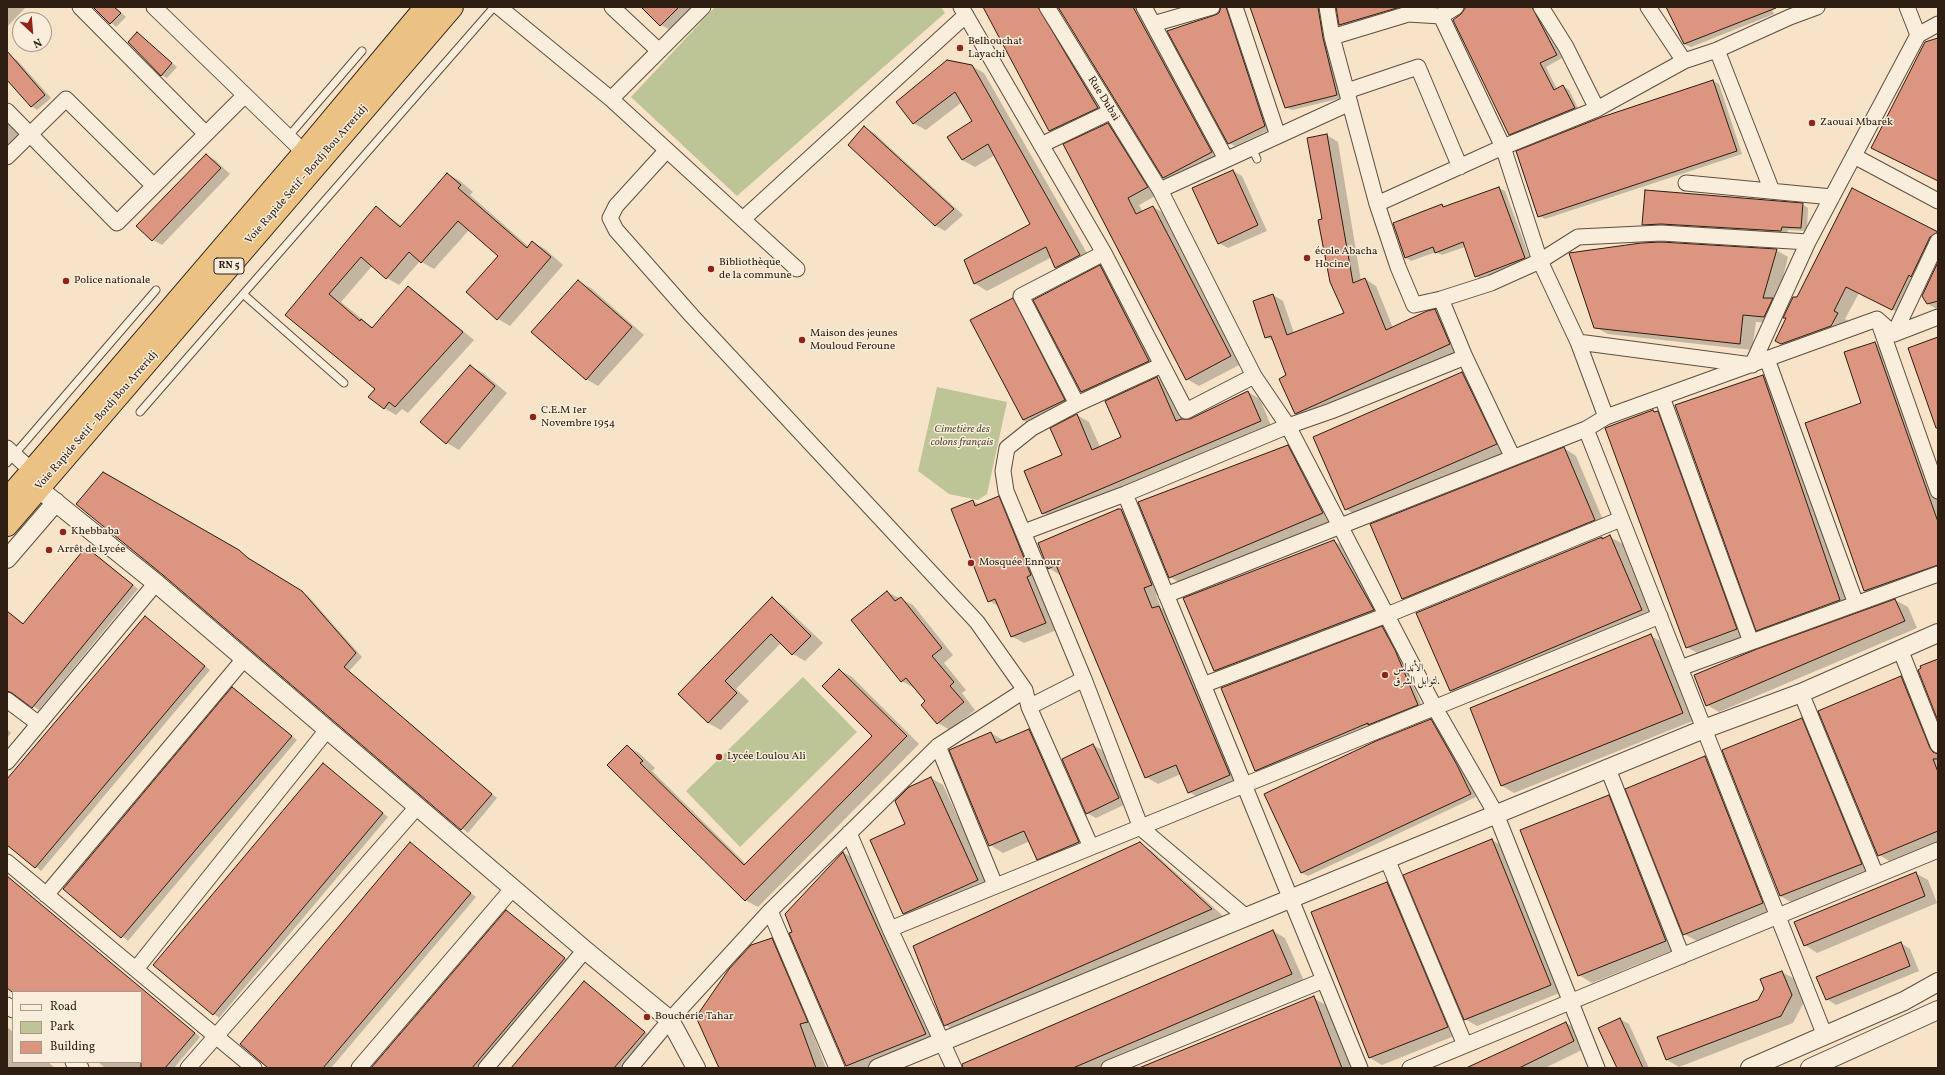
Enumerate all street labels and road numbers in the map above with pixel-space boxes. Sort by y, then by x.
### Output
street label: Rue Dubai [1084,74,1122,124]
street label: Voie Rapide Setif - Bordj Bou Arreridj [243,103,371,247]
road number: RN 5 [214,258,244,274]
street label: Voie Rapide Setif - Bordj Bou Arreridj [33,349,161,493]

